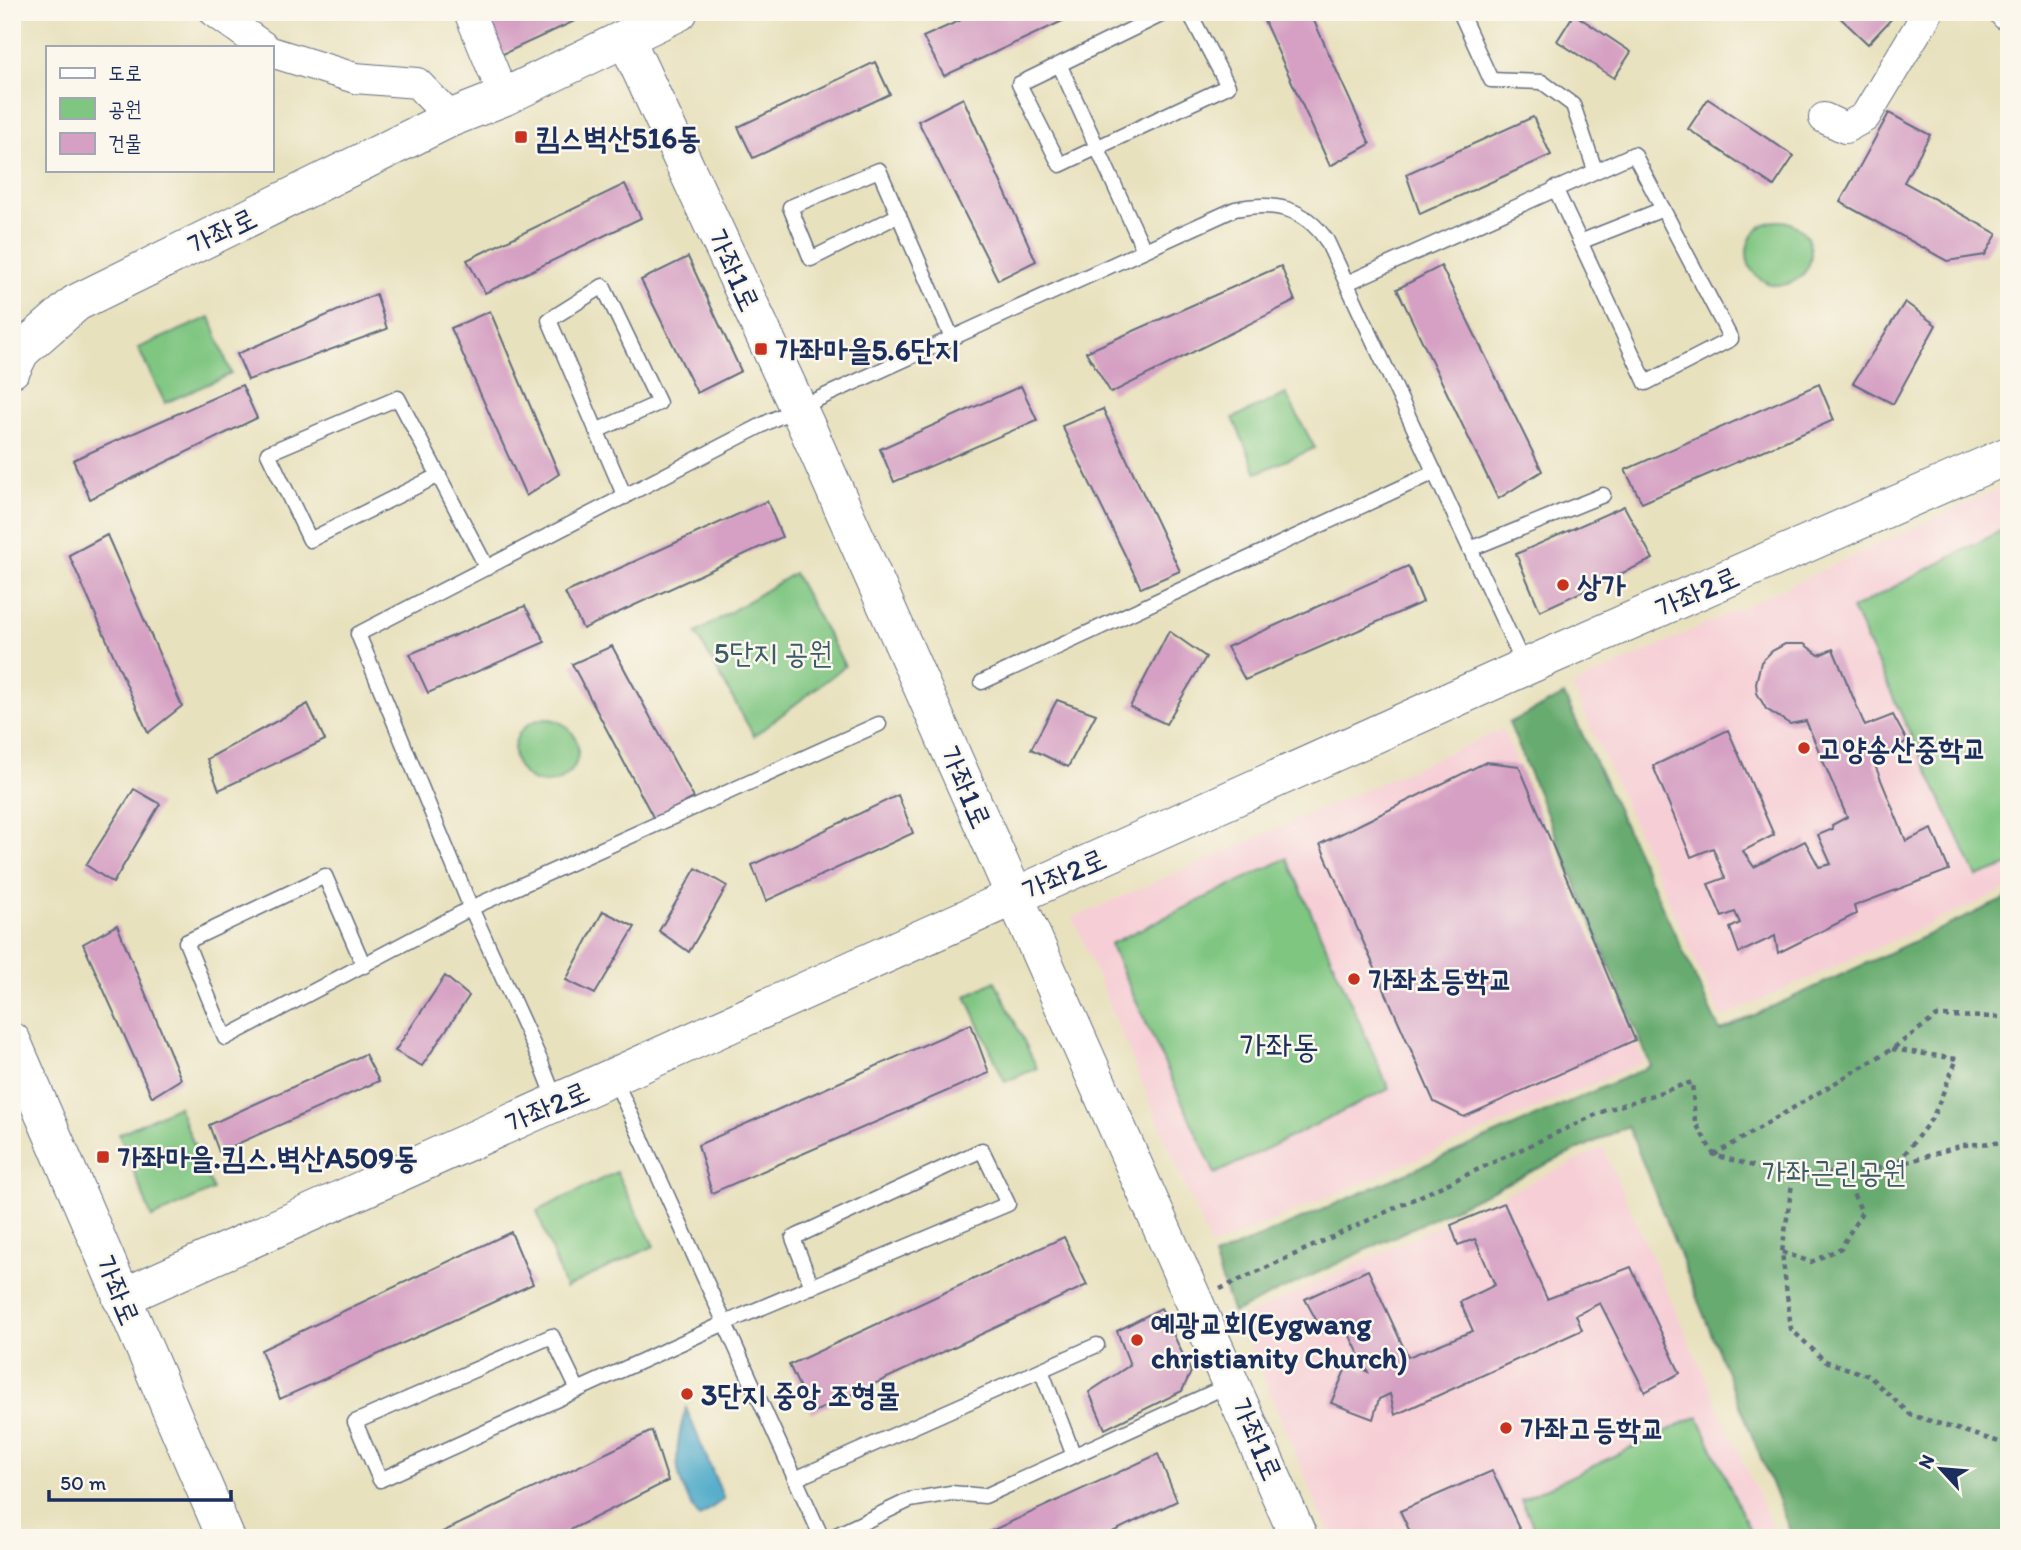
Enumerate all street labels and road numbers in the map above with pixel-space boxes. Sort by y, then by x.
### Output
street label: 가좌로 [181,198,263,264]
street label: 가좌1로 [699,223,769,317]
street label: 가좌2로 [1649,557,1745,627]
street label: 가좌1로 [932,740,1000,834]
street label: 가좌2로 [1016,839,1112,909]
street label: 가좌2로 [499,1072,595,1142]
street label: 가좌로 [87,1249,149,1331]
street label: 가좌1로 [1223,1392,1291,1486]

